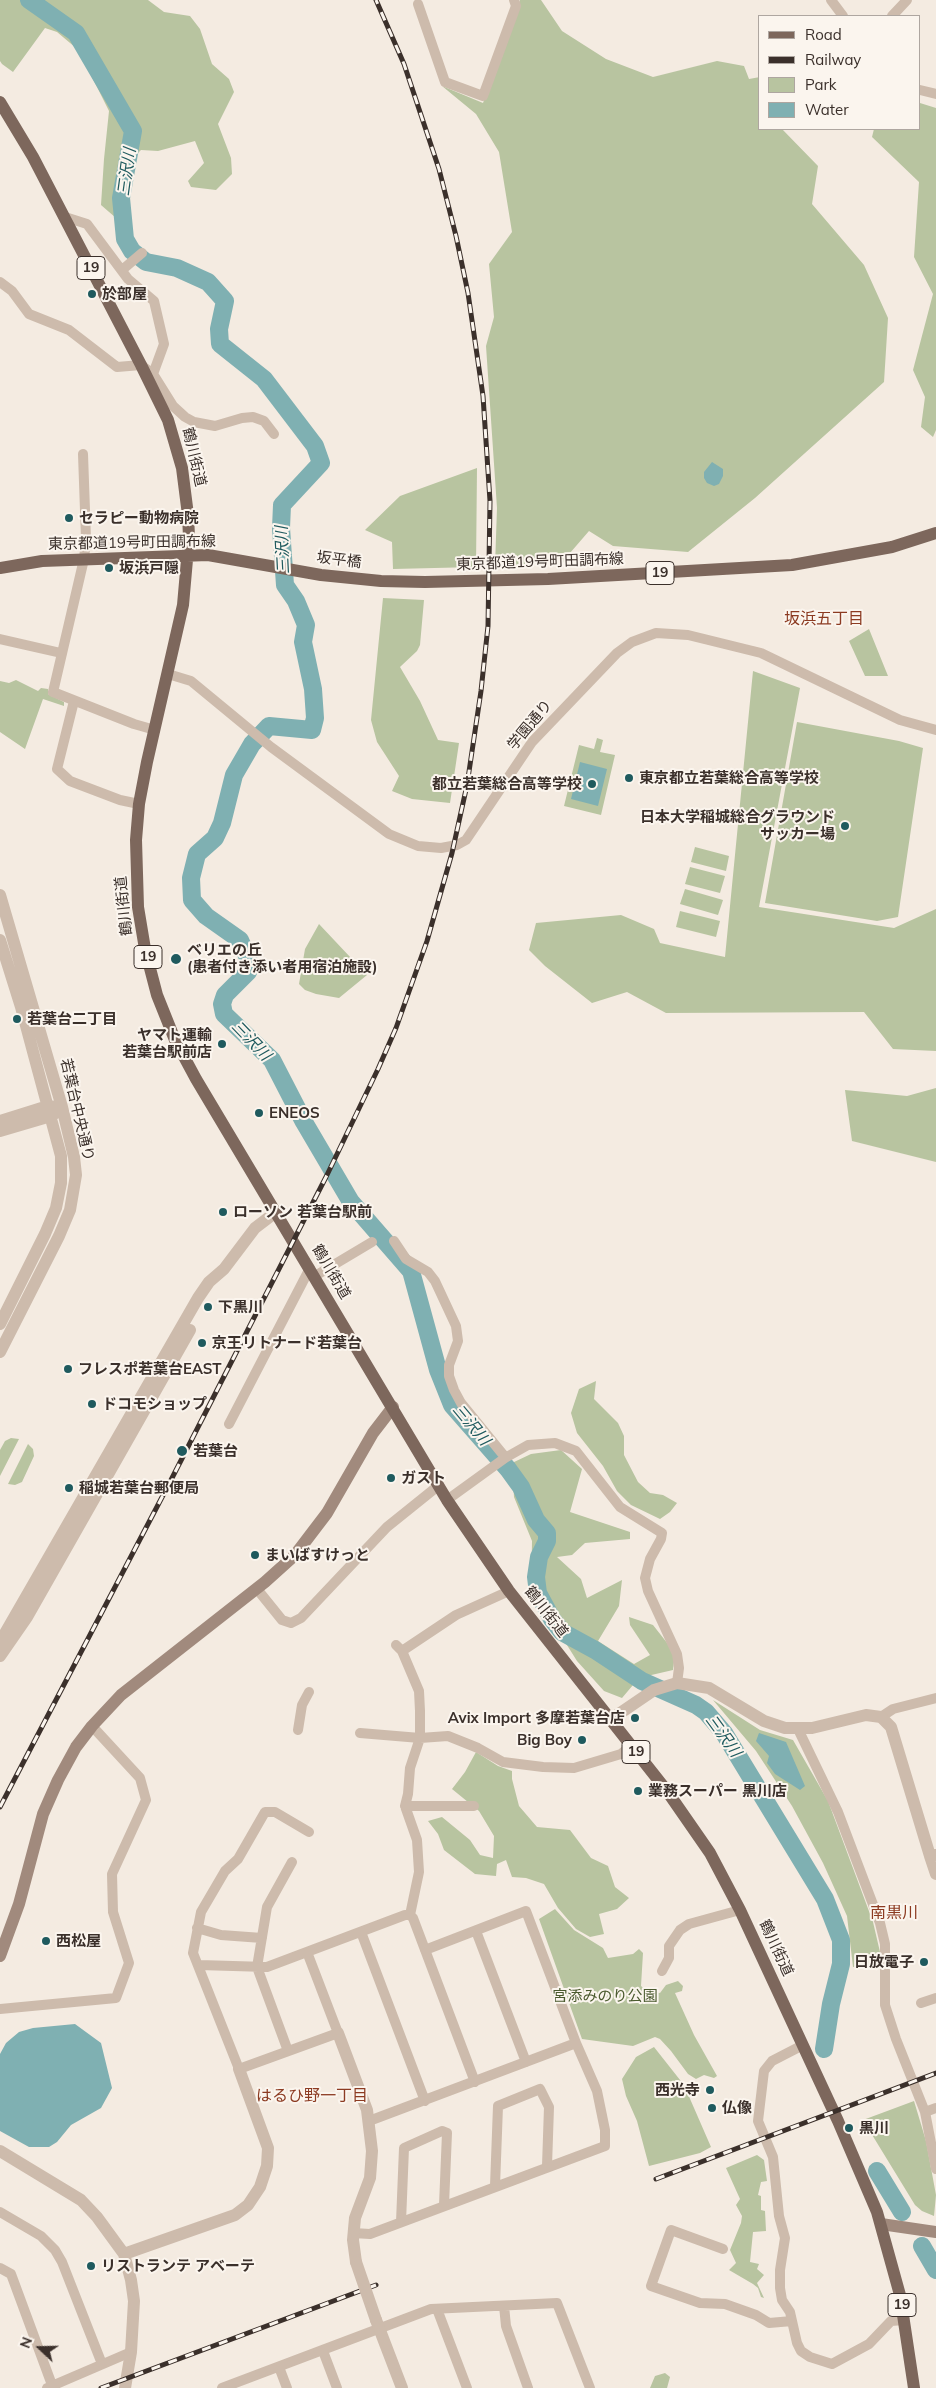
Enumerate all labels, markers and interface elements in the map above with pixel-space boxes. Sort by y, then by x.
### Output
legend [758,15,921,130]
text: Road [805,25,842,44]
text: Railway [805,50,861,69]
text: Park [805,75,837,94]
text: Water [805,100,849,119]
water label: 三沢川 [114,147,140,197]
road number: 19 [77,256,105,280]
place label: 於部屋 [102,285,147,303]
marker: 於部屋 [86,288,98,300]
street label: 鶴川街道 [178,426,210,488]
place label: セラピー動物病院 [79,509,199,527]
marker: セラピー動物病院 [63,512,75,524]
water label: 三沢川 [272,526,294,574]
street label: 東京都道19号町田調布線 [48,533,216,553]
street label: 坂平橋 [316,548,362,572]
street label: 東京都道19号町田調布線 [456,550,624,574]
place label: 坂浜戸隠 [119,559,179,577]
marker: 坂浜戸隠 [103,562,115,574]
road number: 19 [646,562,674,584]
district label: 坂浜五丁目 [784,609,864,629]
street label: 学園通り [504,696,556,754]
place label: 東京都立若葉総合高等学校 [639,769,819,787]
marker: 東京都立若葉総合高等学校 [623,772,635,784]
place label: 都立若葉総合高等学校 [432,775,582,793]
marker: 都立若葉総合高等学校 [586,778,598,790]
place label: 日本大学稲城総合グラウンド サッカー場 [640,808,835,843]
marker: 日本大学稲城総合グラウンド サッカー場 [839,820,851,832]
street label: 鶴川街道 [112,875,136,937]
place label: ベリエの丘 (患者付き添い者用宿泊施設) [187,941,378,976]
road number: 19 [134,946,162,969]
marker: ベリエの丘 (患者付き添い者用宿泊施設) [169,952,183,966]
place label: 若葉台二丁目 [27,1010,117,1028]
marker: 若葉台二丁目 [11,1013,23,1025]
water label: 三沢川 [227,1017,275,1065]
place label: ヤマト運輸 若葉台駅前店 [122,1026,212,1061]
marker: ヤマト運輸 若葉台駅前店 [216,1038,228,1050]
street label: 若葉台中央通り [56,1057,98,1163]
place label: ENEOS [269,1104,320,1122]
marker: ENEOS [253,1107,265,1119]
place label: ローソン 若葉台駅前 [233,1203,372,1221]
marker: ローソン 若葉台駅前 [217,1206,229,1218]
street label: 鶴川街道 [308,1242,354,1302]
place label: 下黒川 [218,1298,263,1316]
marker: 下黒川 [202,1301,214,1313]
place label: 京王リトナード若葉台 [212,1334,362,1352]
marker: 京王リトナード若葉台 [196,1337,208,1349]
place label: フレスポ若葉台EAST [78,1360,222,1378]
marker: フレスポ若葉台EAST [62,1363,74,1375]
place label: ドコモショップ [102,1395,207,1413]
marker: ドコモショップ [86,1398,98,1410]
water label: 三沢川 [448,1400,494,1450]
place label: 若葉台 [193,1442,238,1460]
marker: 若葉台 [175,1444,189,1458]
place label: ガスト [401,1469,446,1487]
marker: ガスト [385,1472,397,1484]
place label: 稲城若葉台郵便局 [79,1479,199,1497]
marker: 稲城若葉台郵便局 [63,1482,75,1494]
place label: まいばすけっと [265,1546,370,1564]
marker: まいばすけっと [249,1549,261,1561]
street label: 鶴川街道 [520,1583,572,1641]
place label: Avix Import 多摩若葉台店 [448,1709,625,1727]
water label: 三沢川 [701,1711,745,1761]
marker: Avix Import 多摩若葉台店 [629,1712,641,1724]
place label: Big Boy [517,1731,572,1749]
marker: Big Boy [576,1734,588,1746]
road number: 19 [622,1740,650,1764]
place label: 業務スーパー 黒川店 [648,1782,787,1800]
marker: 業務スーパー 黒川店 [632,1785,644,1797]
district label: 南黒川 [870,1903,918,1923]
street label: 鶴川街道 [755,1917,797,1979]
place label: 西松屋 [56,1932,101,1950]
marker: 西松屋 [40,1935,52,1947]
place label: 日放電子 [854,1953,914,1971]
marker: 日放電子 [918,1956,930,1968]
park label: 宮添みのり公園 [553,1987,657,2005]
place label: 西光寺 [655,2081,700,2099]
marker: 西光寺 [704,2084,716,2096]
district label: はるひ野一丁目 [256,2086,368,2106]
place label: 仏像 [722,2099,752,2117]
marker: 仏像 [706,2102,718,2114]
place label: 黒川 [859,2119,889,2137]
marker: 黒川 [843,2122,855,2134]
place label: リストランテ アベーテ [101,2257,255,2275]
marker: リストランテ アベーテ [85,2260,97,2272]
road number: 19 [888,2294,916,2316]
north arrow [15,2323,65,2373]
text: N [16,2334,36,2351]

